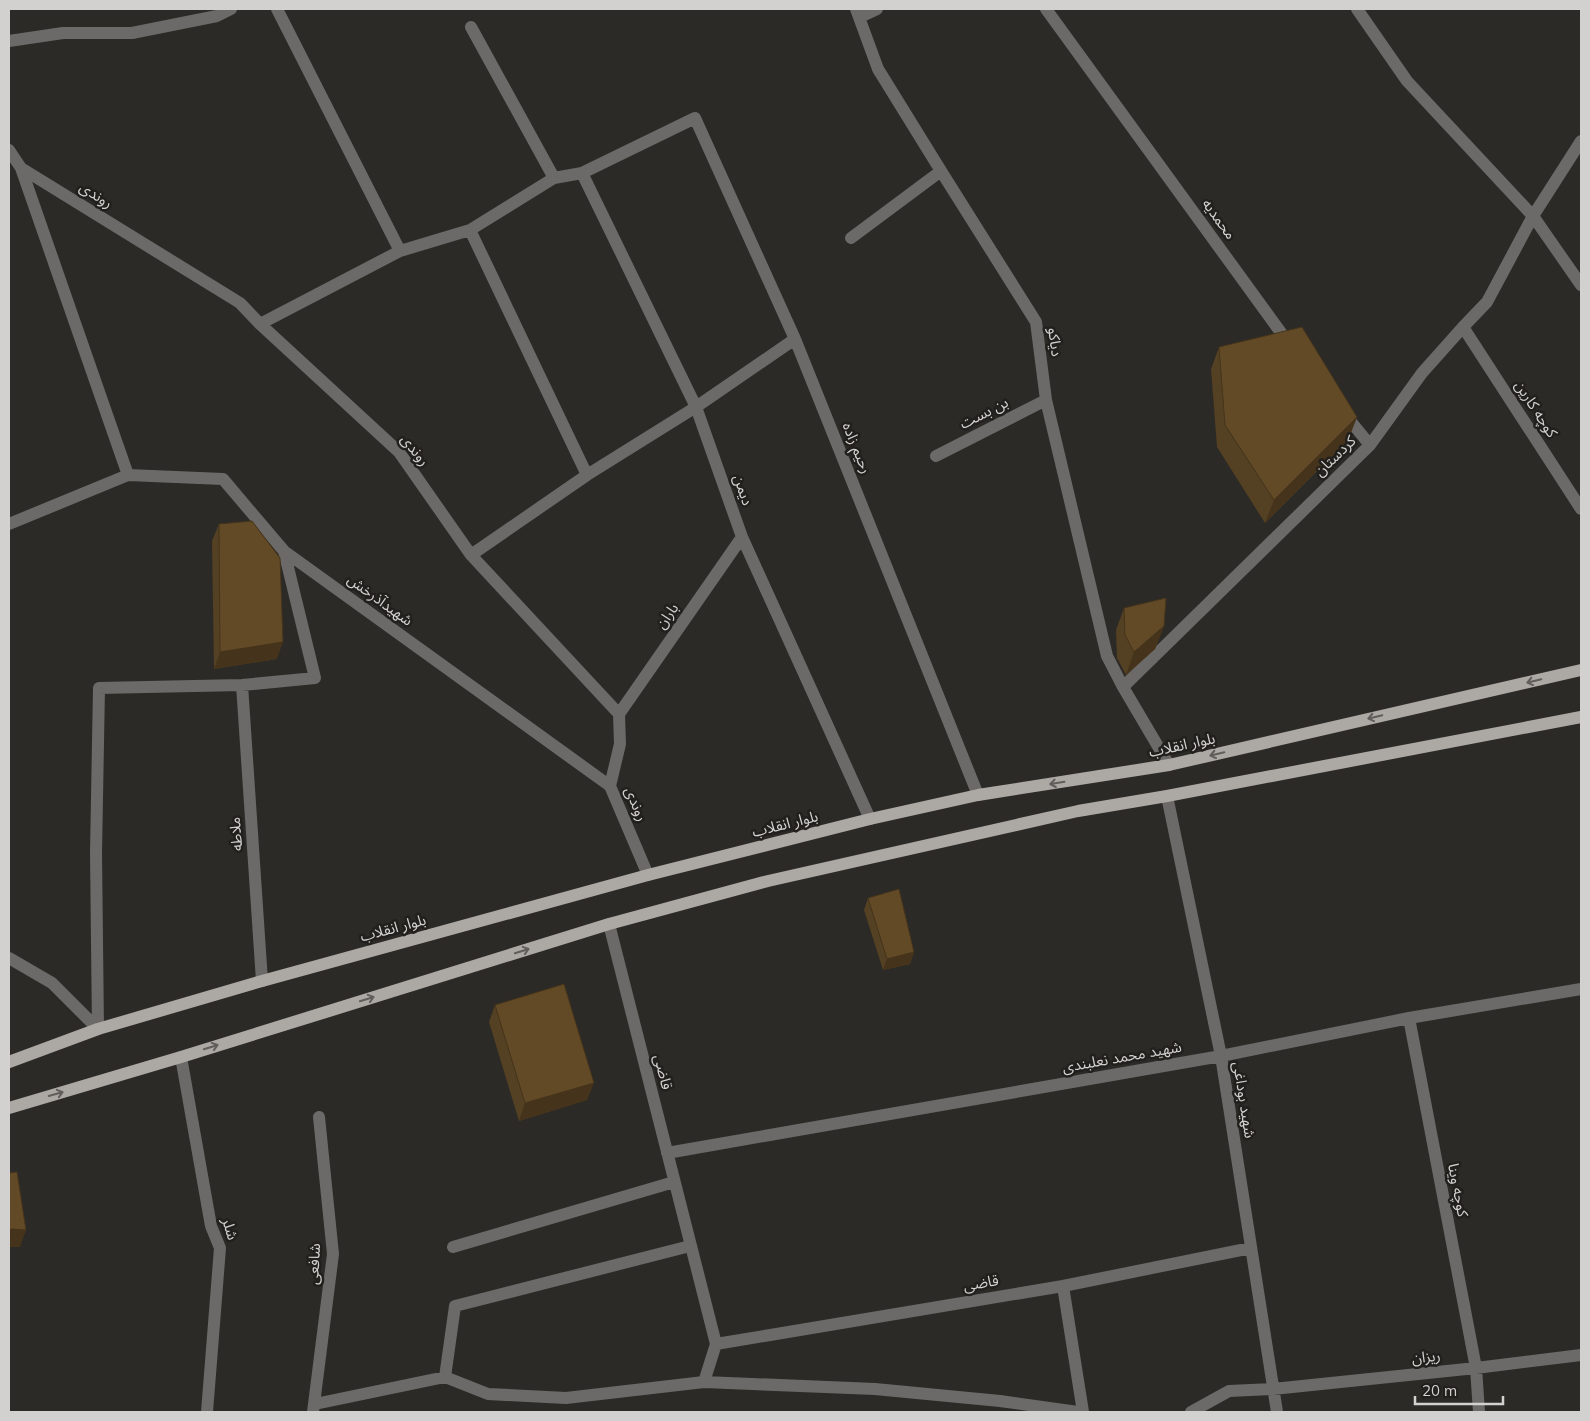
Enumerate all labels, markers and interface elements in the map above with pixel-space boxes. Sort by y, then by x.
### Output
street label: روندی [76,177,116,212]
street label: محمدیه [1198,195,1241,243]
street label: دیاکو [1044,326,1067,358]
street label: کوچه کارین [1510,377,1562,442]
street label: بن بست [956,392,1011,433]
street label: رحیم زاده [837,419,876,477]
street label: روندی [397,430,434,470]
street label: کردستان [1310,431,1360,480]
street label: دیمن [729,472,758,508]
street label: شهیدآذرخش [344,569,417,630]
street label: باران [651,599,682,632]
one-way arrow [1526,677,1542,686]
one-way arrow [1368,713,1384,722]
street label: بلوار انقلاب [1147,728,1217,761]
one-way arrow [1210,750,1226,759]
one-way arrow [1050,778,1066,788]
street label: روندی [621,784,652,824]
street label: بلوار انقلاب [750,806,820,841]
street label: ملاطه [225,816,246,852]
street label: بلوار انقلاب [358,910,428,945]
one-way arrow [513,946,529,956]
one-way arrow [358,994,374,1004]
street label: شهید محمد نعلبندی [1061,1037,1183,1076]
one-way arrow [203,1042,219,1052]
street label: قاضی [650,1052,677,1092]
street label: شهید بوداغی [1229,1060,1260,1140]
one-way arrow [47,1088,63,1098]
street label: کوچه وینا [1443,1162,1473,1219]
street label: شلر [218,1215,243,1242]
street label: شافعی [303,1242,324,1285]
street label: قاضی [962,1270,1000,1295]
street label: ریزان [1411,1346,1441,1367]
scale bar [1415,1374,1502,1406]
text: 20 m [1422,1381,1457,1400]

